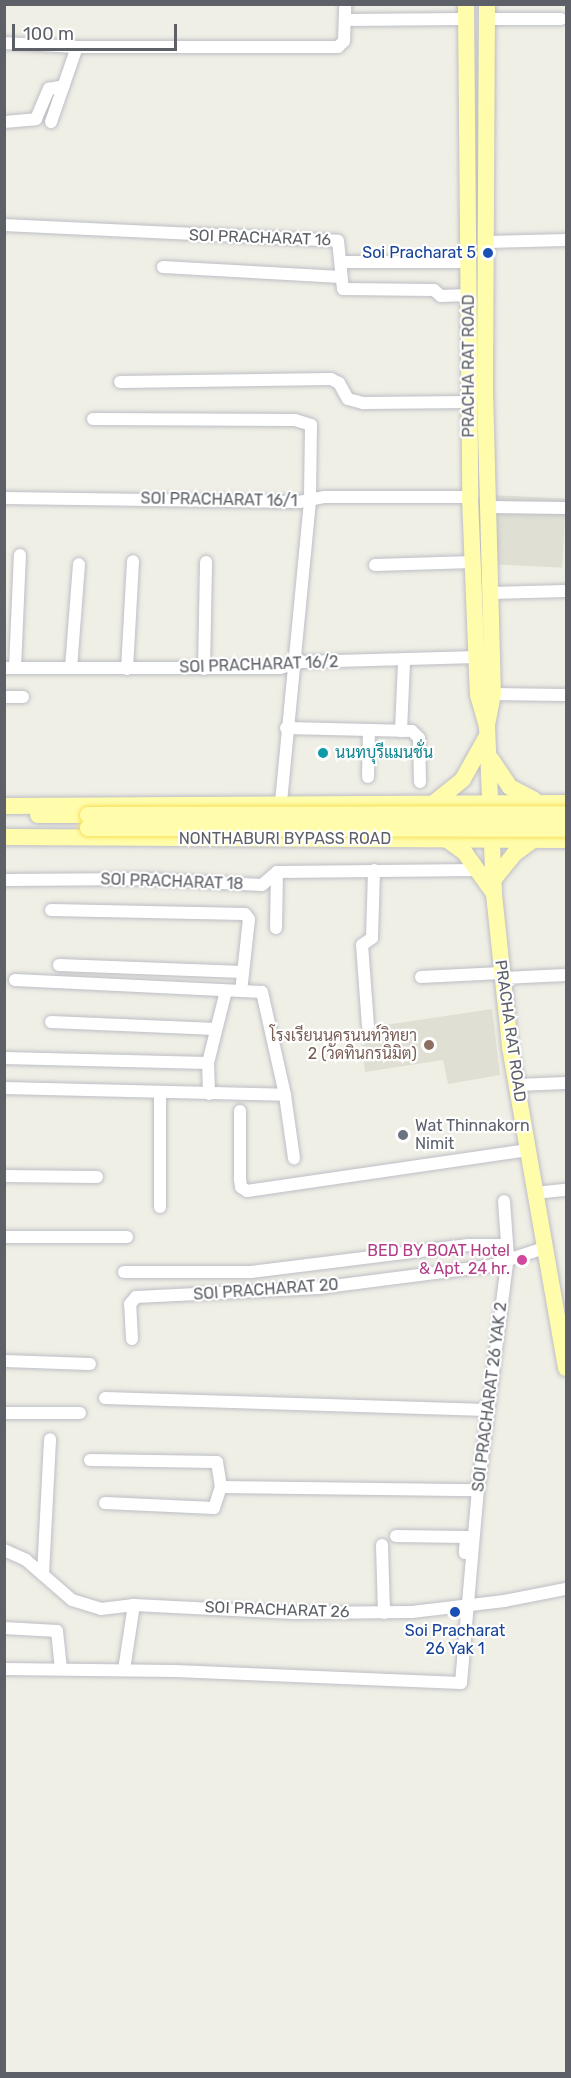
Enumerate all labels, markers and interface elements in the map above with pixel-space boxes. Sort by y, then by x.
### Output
scale bar [15,12,180,50]
text: 100 m [23,23,74,45]
street label: SOI PRACHARAT 16 [188,226,332,250]
place label: Soi Pracharat 5 [362,243,476,263]
marker: Soi Pracharat 5 [481,246,495,260]
street label: PRACHA RAT ROAD [459,294,479,438]
street label: SOI PRACHARAT 16/1 [140,489,298,511]
street label: SOI PRACHARAT 16/2 [179,653,339,677]
place label: นนทบุรีแมนชั่น [335,743,433,763]
marker: นนทบุรีแมนชั่น [316,746,330,760]
street label: NONTHABURI BYPASS ROAD [179,829,391,849]
street label: SOI PRACHARAT 18 [100,870,244,894]
street label: PRACHA RAT ROAD [490,958,530,1104]
place label: โรงเรียนนครนนท์วิทยา 2 (วัดทินกรนิมิต) [270,1026,417,1064]
marker: โรงเรียนนครนนท์วิทยา 2 (วัดทินกรนิมิต) [422,1038,436,1052]
place label: Wat Thinnakorn Nimit [415,1116,530,1154]
marker: Wat Thinnakorn Nimit [396,1128,410,1142]
place label: BED BY BOAT Hotel & Apt. 24 hr. [366,1241,510,1279]
marker: BED BY BOAT Hotel & Apt. 24 hr. [515,1253,529,1267]
street label: SOI PRACHARAT 20 [193,1275,339,1305]
street label: SOI PRACHARAT 26 YAK 2 [469,1300,511,1494]
street label: SOI PRACHARAT 26 [204,1598,350,1622]
marker: Soi Pracharat 26 Yak 1 [448,1605,462,1619]
place label: Soi Pracharat 26 Yak 1 [405,1621,505,1659]

